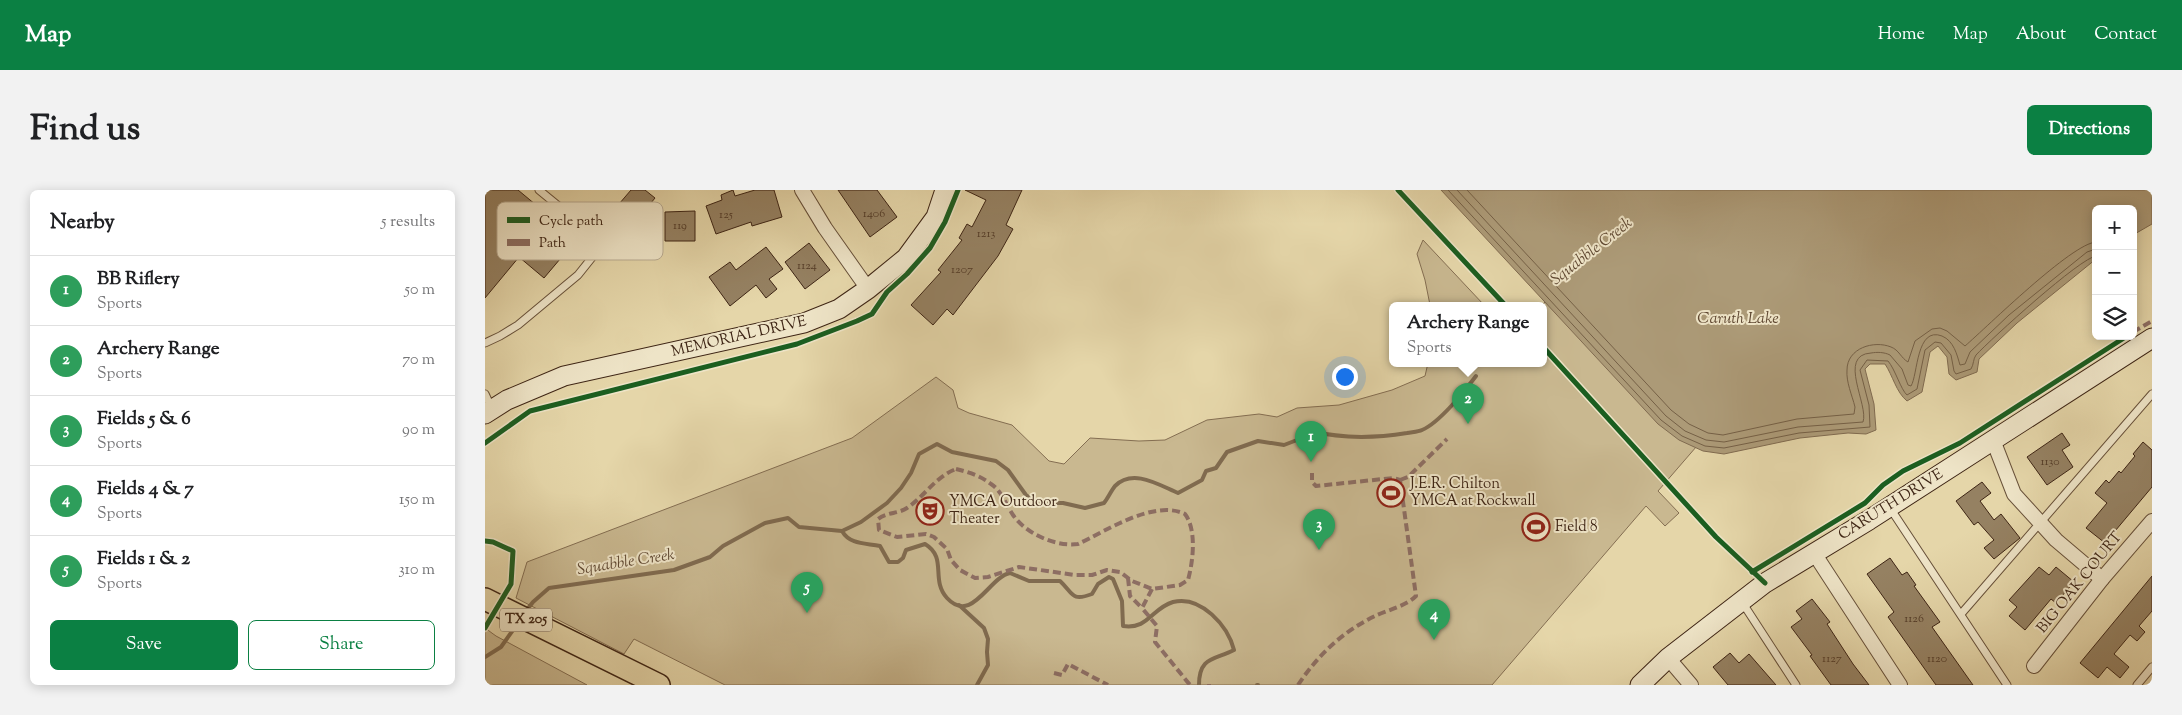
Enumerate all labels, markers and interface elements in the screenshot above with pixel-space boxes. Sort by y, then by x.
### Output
text: Map [25,18,71,52]
text: Home [1878,22,1925,48]
text: Map [1953,22,1988,48]
text: About [2016,22,2066,48]
text: Contact [2094,22,2157,48]
text: Find us [30,105,140,156]
button: Directions [2027,105,2152,155]
legend [497,202,663,260]
house number: 1406 [863,205,885,223]
map controls [2092,205,2137,340]
button: + [2092,205,2137,250]
house number: 125 [719,206,733,224]
text: Nearby [50,208,115,238]
text: 5 results [381,211,435,234]
text: Cycle path [539,212,603,232]
water label: Squabble Creek [1546,213,1638,291]
house number: 119 [673,217,687,235]
house number: 1213 [977,225,995,243]
text: Path [539,234,566,254]
button: − [2092,250,2137,295]
house number: 1124 [797,257,817,275]
house number: 1207 [951,261,973,279]
text: BB Riflery [97,266,180,293]
text: 1 [63,279,69,302]
text: 50 m [404,279,435,302]
text: Sports [97,293,142,316]
button: layers [2092,295,2137,340]
popup [1389,302,1547,367]
water label: Caruth Lake [1697,308,1779,331]
text: Archery Range [1407,310,1529,337]
street label: MEMORIAL DRIVE [669,311,809,363]
text: Archery Range [97,336,220,363]
text: Sports [1407,337,1452,360]
text: 2 [62,349,70,372]
text: 70 m [402,349,435,372]
text: Sports [97,363,142,386]
your location [1332,364,1358,390]
pin: 2 [1452,383,1484,424]
text: Fields 5 & 6 [97,406,191,433]
text: 3 [63,419,69,442]
text: 90 m [402,419,435,442]
pin: 1 [1295,421,1327,462]
text: Sports [97,433,142,456]
house number: 1130 [2040,453,2060,471]
street label: CARUTH DRIVE [1835,464,1947,546]
place label: J.E.R. Chilton YMCA at Rockwall [1409,474,1536,512]
text: Fields 4 & 7 [97,476,194,503]
sports icon: J.E.R. Chilton YMCA at Rockwall [1376,478,1406,508]
text: 4 [62,489,70,512]
text: 150 m [399,489,435,512]
place label: YMCA Outdoor Theater [949,492,1057,530]
theatre icon: YMCA Outdoor Theater [915,496,945,526]
text: Sports [97,503,142,526]
pin: 3 [1303,509,1335,550]
sports icon: Field 8 [1521,512,1551,542]
place label: Field 8 [1555,517,1597,538]
street label: BIG OAK COURT [2032,527,2128,638]
water label: Squabble Creek [576,544,676,582]
text: Fields 1 & 2 [97,546,190,573]
text: 5 [63,559,69,582]
text: 310 m [398,559,435,582]
pin: 5 [791,572,823,613]
text: Sports [97,573,142,596]
pin: 4 [1418,599,1450,640]
road number: TX 205 [500,608,552,632]
house number: 1126 [1904,610,1924,628]
button: Save [50,620,238,670]
button: Share [248,620,435,670]
house number: 1127 [1822,650,1842,668]
house number: 1120 [1927,650,1947,668]

